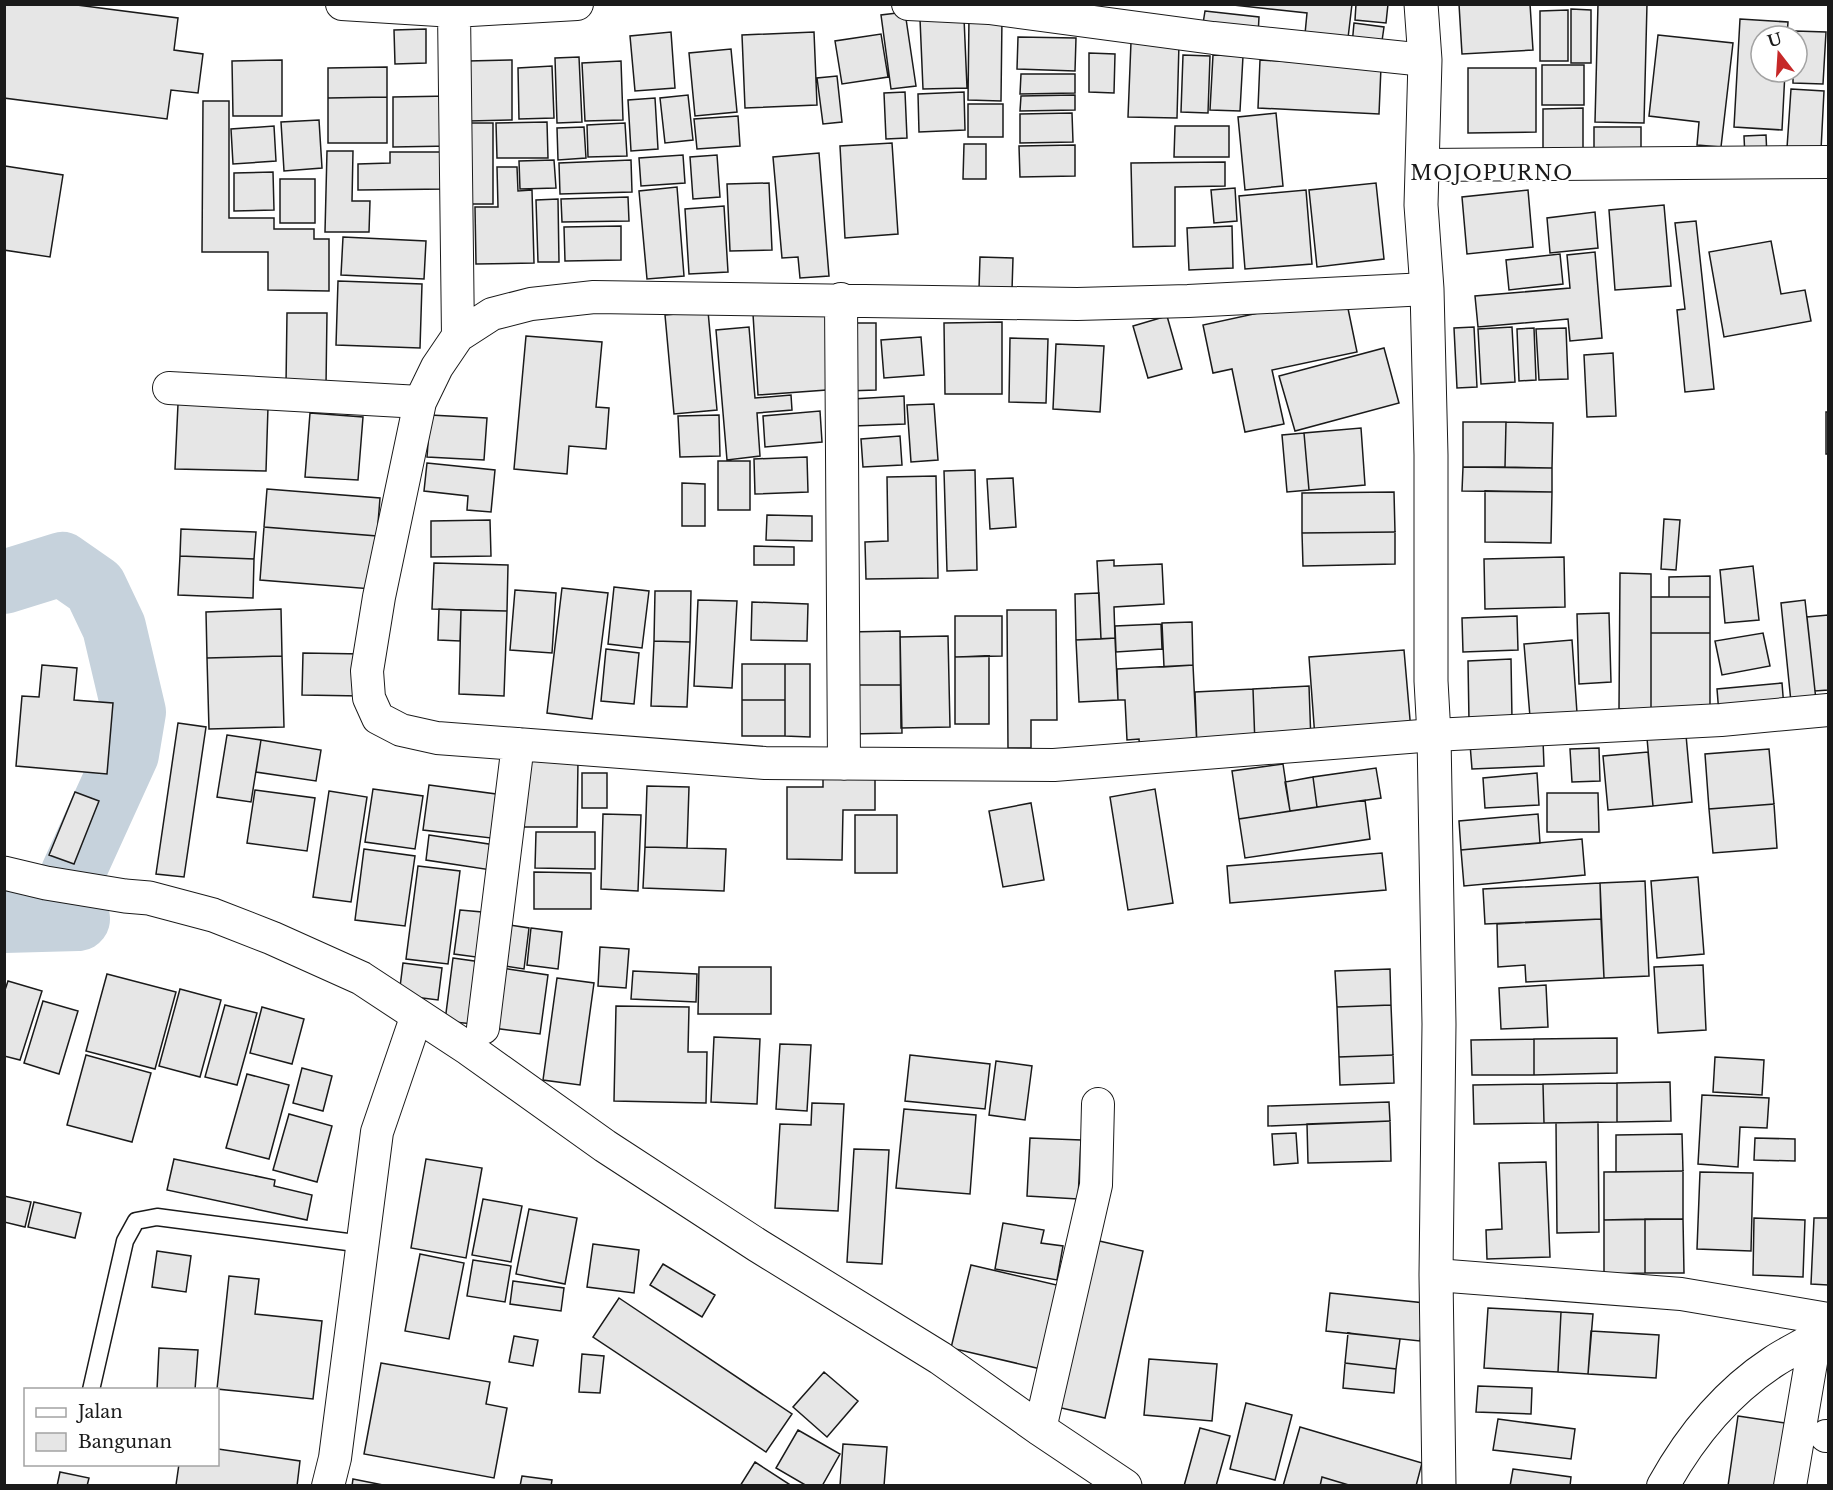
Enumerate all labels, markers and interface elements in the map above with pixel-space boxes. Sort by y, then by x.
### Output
north arrow [1749,24,1809,84]
text: U [1765,28,1784,51]
district label: MOJOPURNO [1410,161,1574,185]
legend [24,1388,219,1466]
text: Jalan [76,1401,123,1423]
text: Bangunan [78,1431,172,1453]

